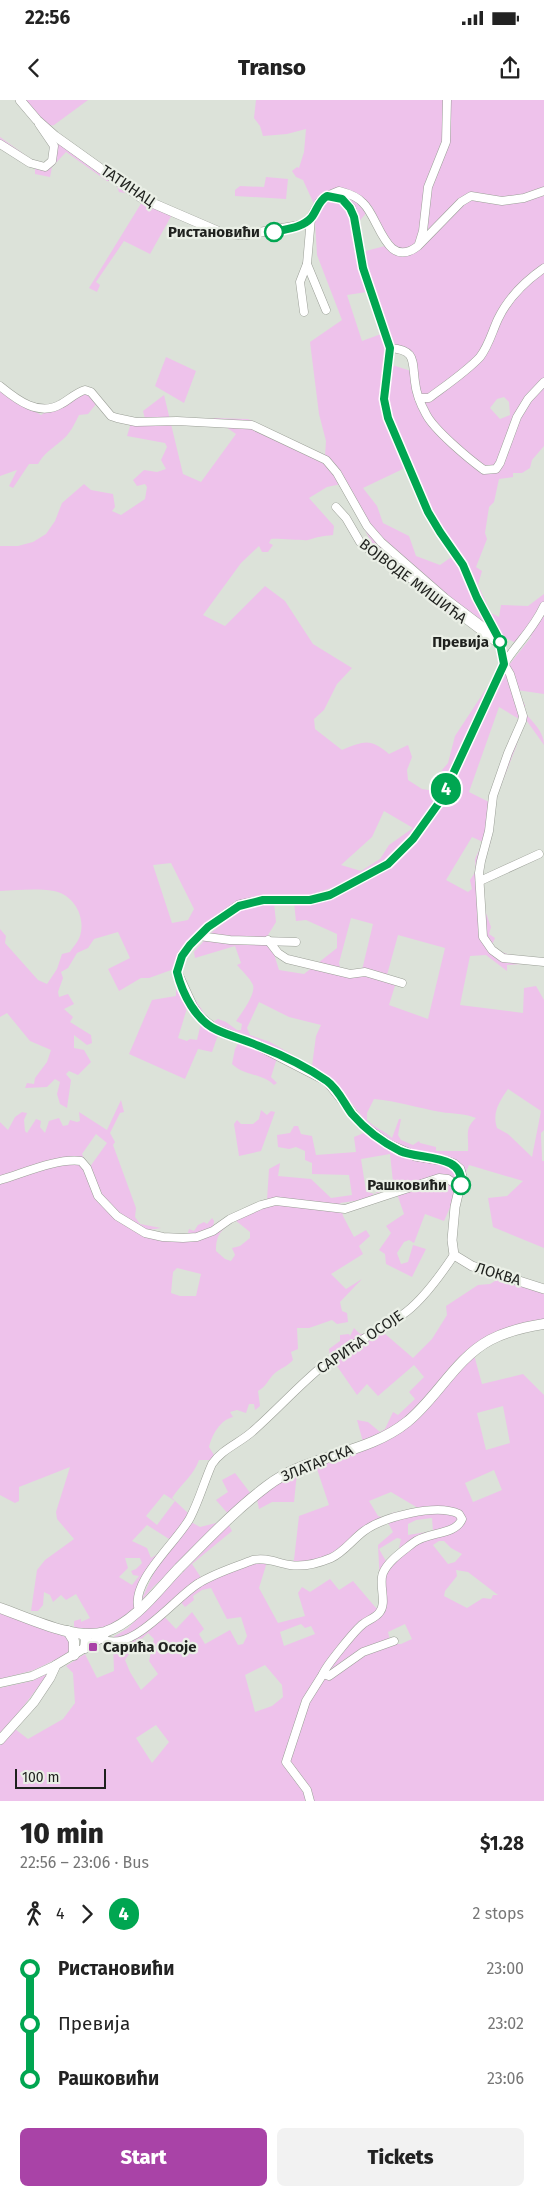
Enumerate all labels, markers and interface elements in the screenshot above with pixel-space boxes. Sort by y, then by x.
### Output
text: 22:56 [25,6,70,29]
icon: back [20,54,48,82]
text: Transo [238,54,306,81]
icon: share [496,54,524,82]
street label: ТАТИНАЦ [97,161,159,211]
marker: Ристановићи [264,222,284,242]
place label: Ристановићи [168,223,260,241]
street label: ВОЈВОДЕ МИШИЋА [356,535,471,628]
place label: Превија [432,633,489,651]
marker: Превија [493,635,507,649]
line badge: 4 [430,773,462,805]
text: 4 [441,778,451,800]
marker: Рашковићи [451,1175,471,1195]
place label: Рашковићи [367,1176,447,1194]
street label: ЛОКВА [473,1259,523,1290]
street label: САРИЋА ОСОЈЕ [313,1306,407,1378]
street label: ЗЛАТАРСКА [279,1440,356,1486]
place label: Сарића Осоје [103,1638,197,1656]
marker: Сарића Осоје [87,1641,99,1653]
scale bar [15,1766,106,1789]
text: 100 m [22,1769,59,1786]
text: 10 min [20,1817,104,1850]
text: $1.28 [480,1832,524,1855]
text: 22:56 – 23:06 · Bus [20,1853,149,1872]
icon: walk [20,1900,48,1928]
icon: forward [73,1900,101,1928]
text: 4 [119,1903,129,1925]
text: 4 [56,1904,65,1923]
text: 2 stops [473,1904,524,1923]
text: Ристановићи [58,1957,174,1980]
text: 23:00 [486,1959,524,1978]
text: Превија [58,2012,130,2035]
text: 23:02 [488,2014,524,2033]
text: Рашковићи [58,2067,159,2090]
text: 23:06 [487,2069,524,2088]
button: Start [20,2128,267,2186]
button: Tickets [277,2128,524,2186]

